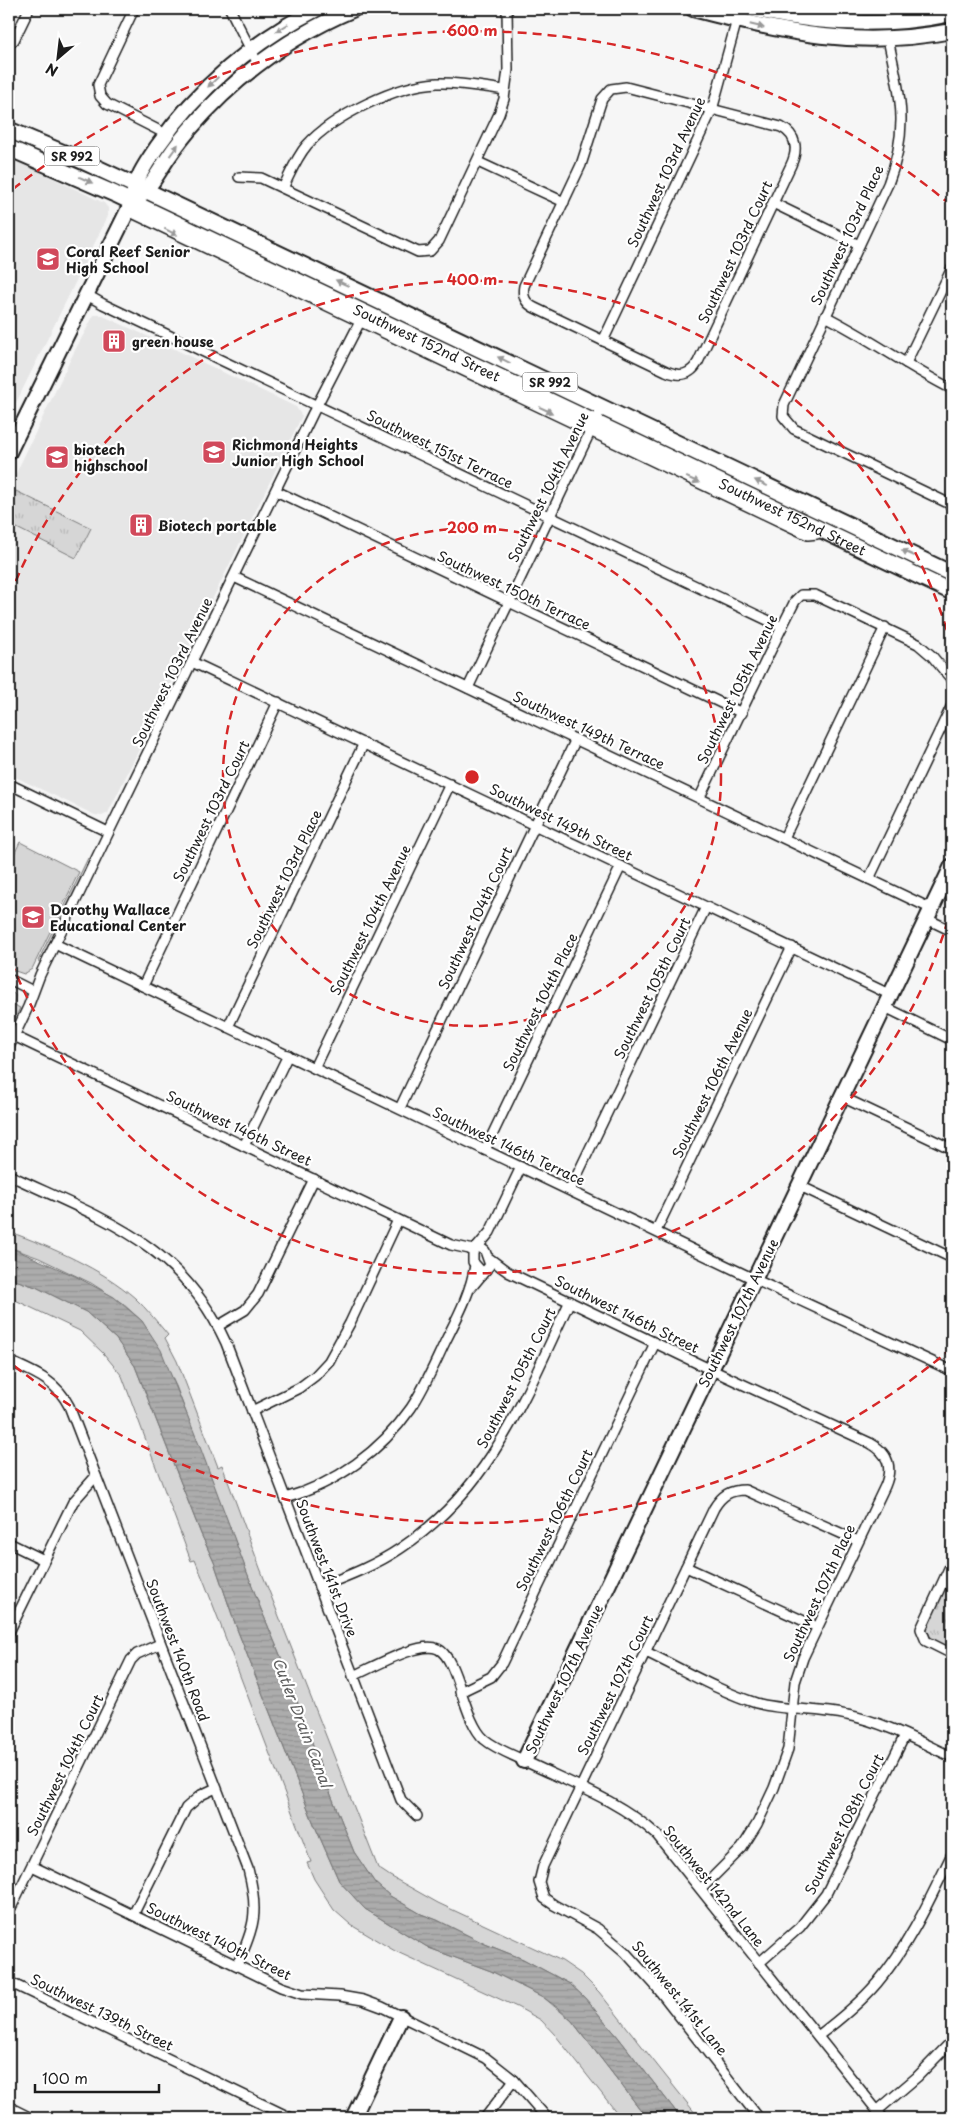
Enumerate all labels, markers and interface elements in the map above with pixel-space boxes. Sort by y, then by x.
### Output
text: 600 m [446,18,498,41]
one-way arrow [749,22,764,30]
one-way arrow [276,24,289,33]
north arrow [32,32,82,82]
text: N [42,58,61,82]
one-way arrow [207,76,219,88]
street label: Southwest 103rd Avenue [622,93,710,251]
one-way arrow [169,143,179,157]
road number: SR 992 [44,146,100,166]
street label: Southwest 103rd Place [805,161,889,309]
one-way arrow [79,176,93,184]
street label: Southwest 103rd Court [693,177,778,327]
one-way arrow [164,228,179,236]
place label: Coral Reef Senior High School [66,241,191,278]
school or university icon: Coral Reef Senior High School [35,246,61,272]
text: 400 m [447,267,497,290]
one-way arrow [335,279,349,287]
street label: Southwest 152nd Street [350,298,504,386]
building icon: green house [101,328,127,354]
place label: green house [132,331,214,352]
one-way arrow [497,356,511,364]
road number: SR 992 [522,372,578,392]
street label: Southwest 151st Terrace [363,404,517,494]
one-way arrow [539,406,553,414]
street label: Southwest 104th Avenue [502,408,594,566]
place label: Richmond Heights Junior High School [232,434,364,471]
place label: biotech highschool [74,439,148,476]
school or university icon: Richmond Heights Junior High School [201,439,227,465]
school or university icon: biotech highschool [44,444,70,470]
street label: Southwest 152nd Street [716,472,870,560]
one-way arrow [686,476,700,484]
one-way arrow [754,479,769,487]
building icon: Biotech portable [128,512,154,538]
place label: Biotech portable [158,515,277,536]
text: 200 m [447,515,497,538]
street label: Southwest 150th Terrace [434,545,594,635]
one-way arrow [901,549,915,557]
street label: Southwest 103rd Avenue [127,593,218,750]
street label: Southwest 105th Avenue [692,611,782,767]
street label: Southwest 149th Terrace [510,686,668,774]
street label: Southwest 103rd Court [167,736,255,886]
centre of rings [463,768,481,786]
street label: Southwest 149th Street [486,778,636,866]
street label: Southwest 103rd Place [241,805,327,952]
street label: Southwest 104th Avenue [324,841,416,999]
street label: Southwest 104th Court [433,843,517,993]
place label: Dorothy Wallace Educational Center [50,899,187,936]
school or university icon: Dorothy Wallace Educational Center [20,904,46,930]
street label: Southwest 105th Court [608,913,696,1062]
street label: Southwest 104th Place [497,929,583,1075]
street label: Southwest 106th Avenue [667,1004,758,1161]
street label: Southwest 146th Street [163,1085,315,1171]
street label: Southwest 146th Terrace [429,1101,589,1191]
street label: Southwest 107th Avenue [693,1235,783,1391]
street label: Southwest 146th Street [551,1270,703,1358]
street label: Southwest 105th Court [471,1304,561,1452]
street label: Southwest 106th Court [510,1445,598,1595]
street label: Southwest 141st Drive [291,1496,363,1640]
street label: Southwest 107th Place [778,1521,860,1665]
street label: Southwest 140th Road [141,1576,215,1724]
street label: Southwest 107th Avenue [520,1601,608,1757]
street label: Southwest 107th Court [572,1611,658,1759]
water label: Cutler Drain Canal [268,1654,339,1793]
street label: Southwest 104th Court [21,1690,109,1839]
street label: Southwest 108th Court [799,1750,889,1898]
street label: Southwest 142nd Lane [658,1821,770,1951]
street label: Southwest 140th Street [143,1897,295,1985]
street label: Southwest 141st Lane [627,1936,733,2060]
street label: Southwest 139th Street [27,1968,177,2056]
scale bar [35,2062,159,2094]
text: 100 m [42,2066,88,2089]

